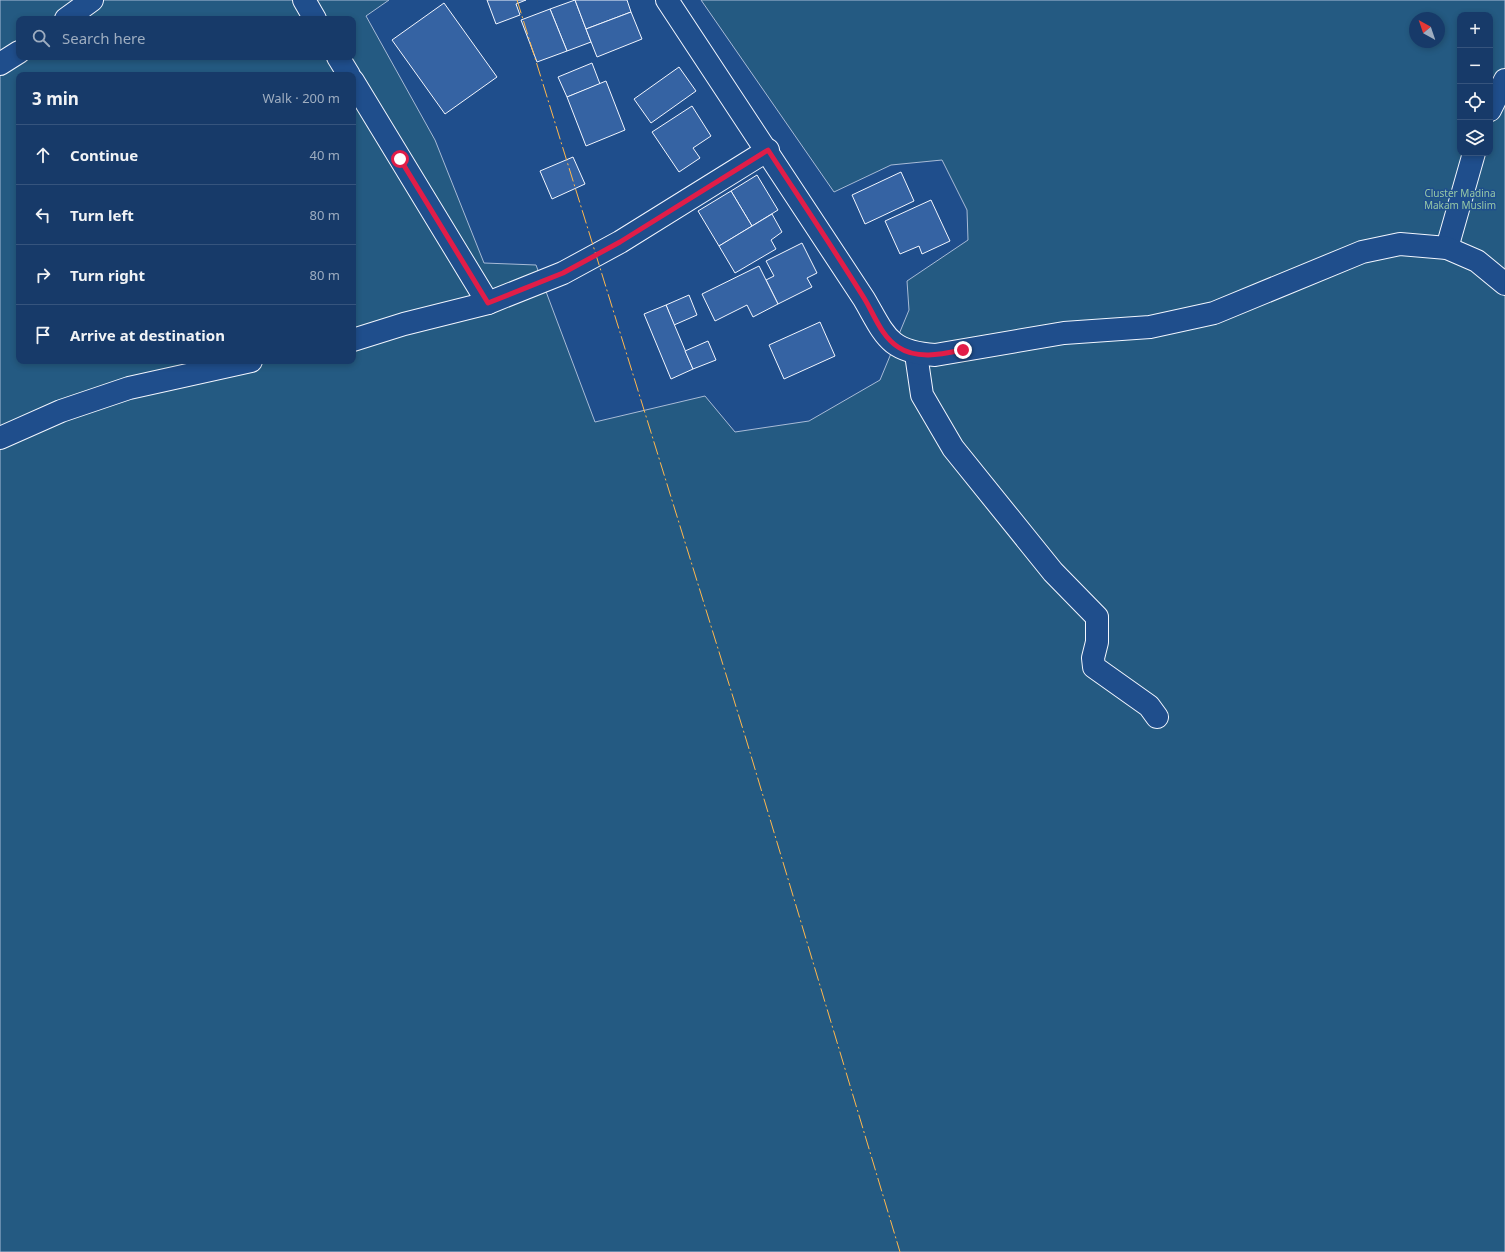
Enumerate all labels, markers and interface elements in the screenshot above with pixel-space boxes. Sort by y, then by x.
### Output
north arrow [1409,12,1445,48]
map controls [1457,12,1493,156]
button: + [1457,12,1493,48]
search box [16,16,356,60]
icon: search [30,27,52,49]
text: Search here [62,28,145,48]
button: − [1457,48,1493,84]
button: locate [1457,84,1493,120]
text: 3 min [32,87,79,110]
text: Walk · 200 m [262,89,340,107]
button: layers [1457,120,1493,156]
icon: ahead [32,144,54,166]
text: Continue [70,145,138,165]
text: 40 m [310,146,340,164]
route start [391,150,409,168]
park label: Cluster Madina Makam Muslim [1424,186,1496,212]
icon: left [32,204,54,226]
text: Turn left [70,205,134,225]
text: 80 m [310,206,340,224]
icon: right [32,264,54,286]
text: Turn right [70,265,145,285]
text: 80 m [310,266,340,284]
icon: arrive [32,324,54,346]
text: Arrive at destination [70,325,225,345]
route end [954,341,972,359]

